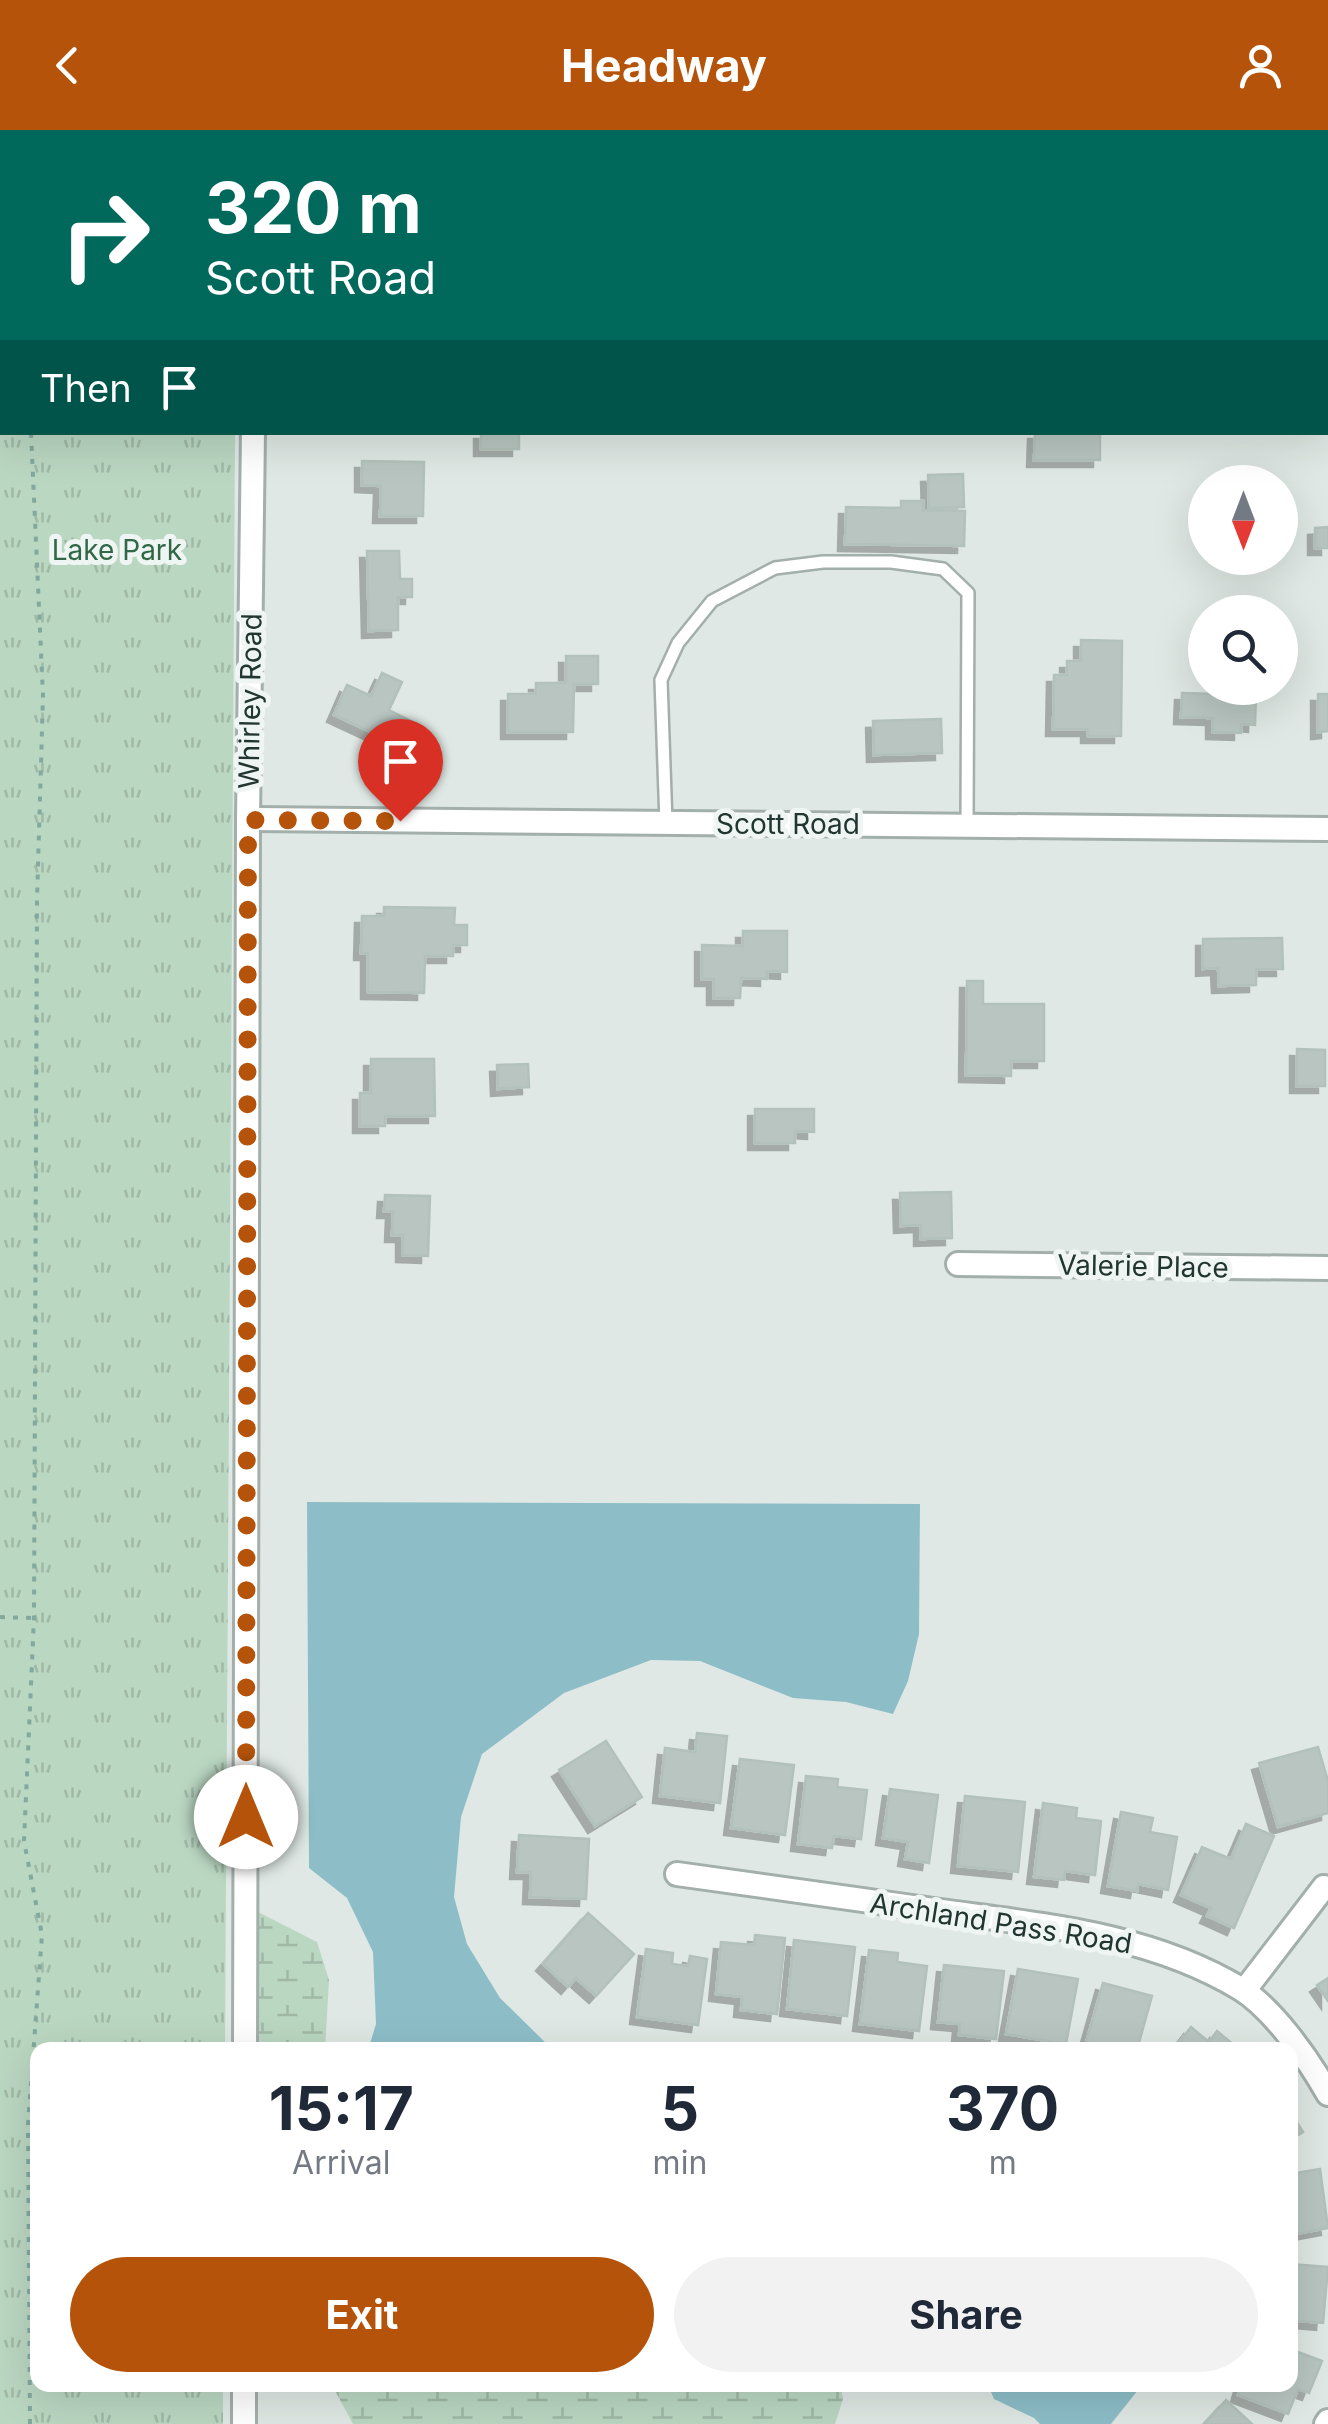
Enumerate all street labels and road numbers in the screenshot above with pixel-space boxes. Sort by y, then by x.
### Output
street label: Whirley Road [231,613,269,789]
street label: Scott Road [716,807,860,841]
street label: Valerie Place [1057,1248,1229,1284]
street label: Archland Pass Road [868,1886,1134,1960]

